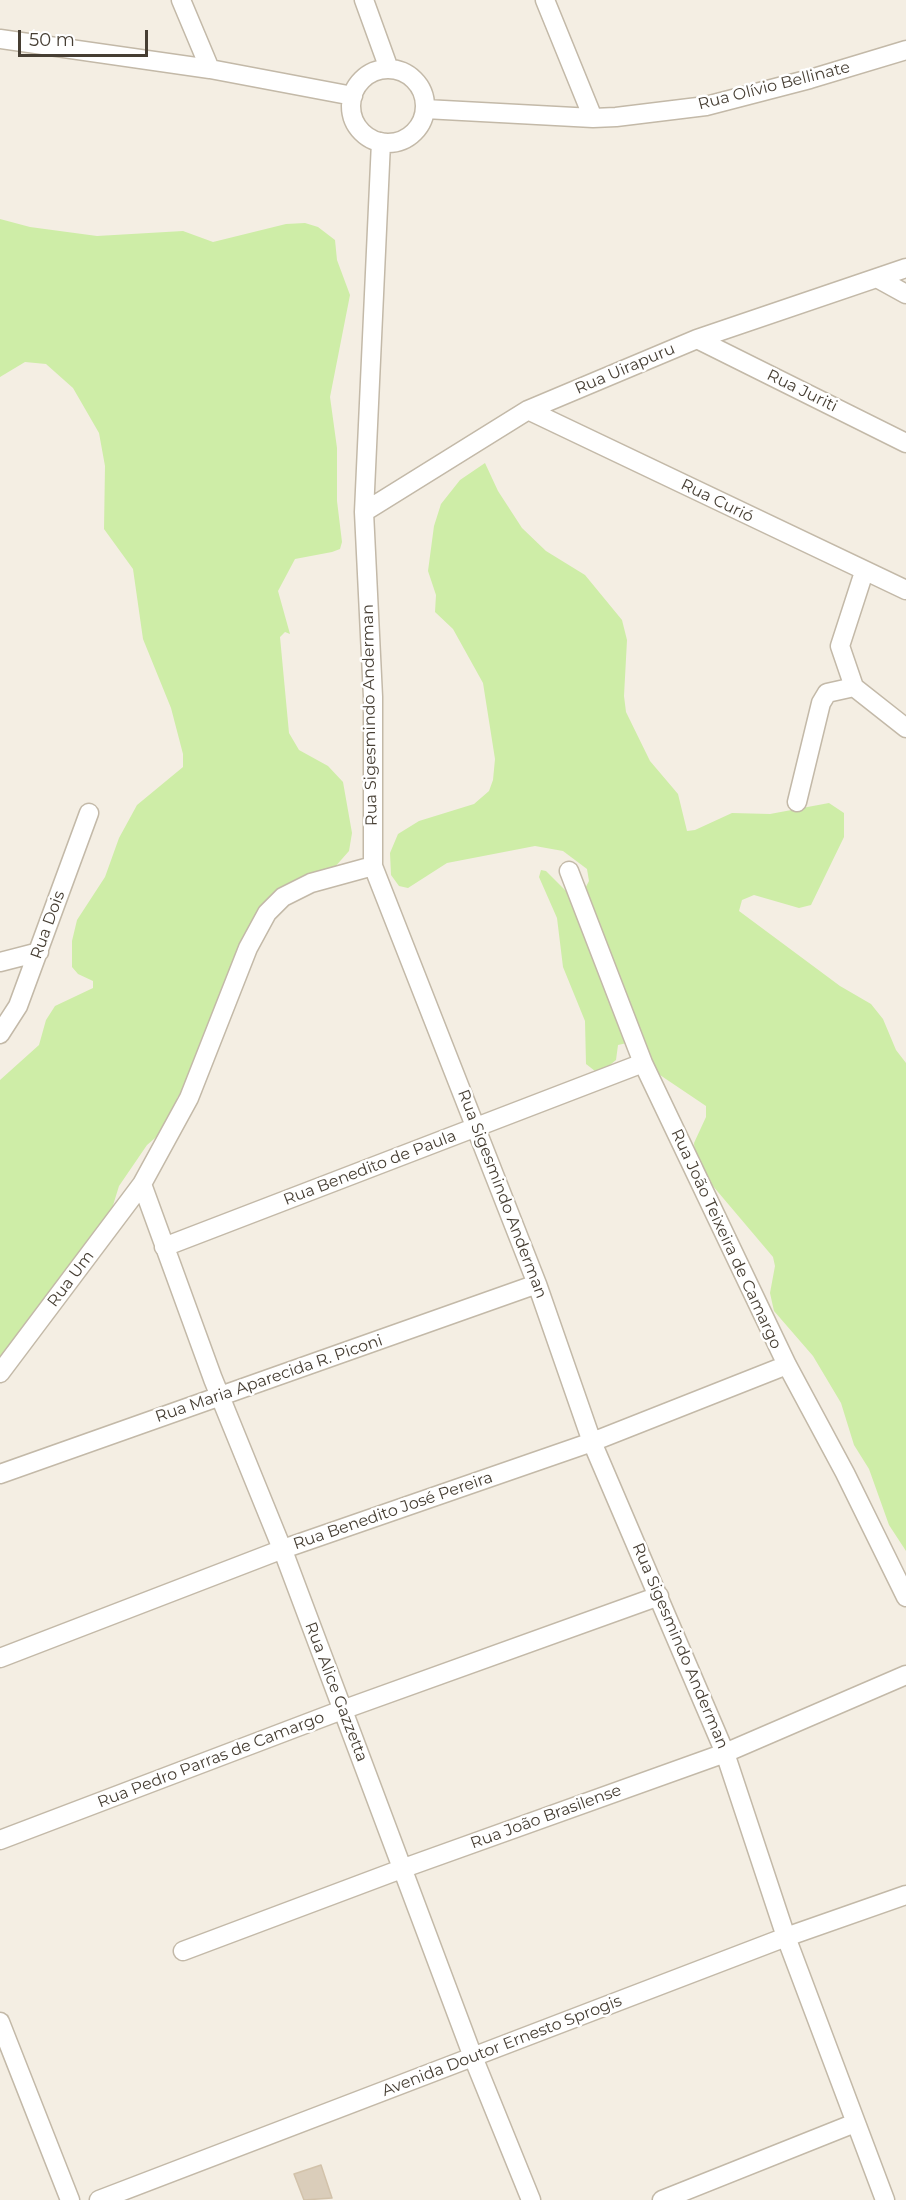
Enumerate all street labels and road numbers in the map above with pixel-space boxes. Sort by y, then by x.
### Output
street label: Rua Olívio Bellinate [696,58,852,114]
street label: Rua Uirapuru [572,339,678,399]
street label: Rua Juriti [764,366,840,416]
street label: Rua Curió [678,475,756,527]
street label: Rua Sigesmindo Anderman [358,604,382,826]
street label: Rua Dois [27,888,69,962]
street label: Rua Sigesmindo Anderman [453,1087,551,1301]
street label: Rua Benedito de Paula [281,1126,459,1210]
street label: Rua João Teixeira de Camargo [666,1126,786,1352]
street label: Rua Um [44,1247,98,1311]
street label: Rua Maria Aparecida R. Piconi [153,1331,385,1427]
street label: Rua Benedito José Pereira [291,1468,495,1554]
street label: Rua Sigesmindo Anderman [628,1540,732,1752]
street label: Rua Alice Gazzetta [300,1619,372,1765]
street label: Rua Pedro Parras de Camargo [95,1708,327,1812]
street label: Rua João Brasilense [468,1781,624,1853]
street label: Avenida Doutor Ernesto Sprogis [379,1991,625,2101]

